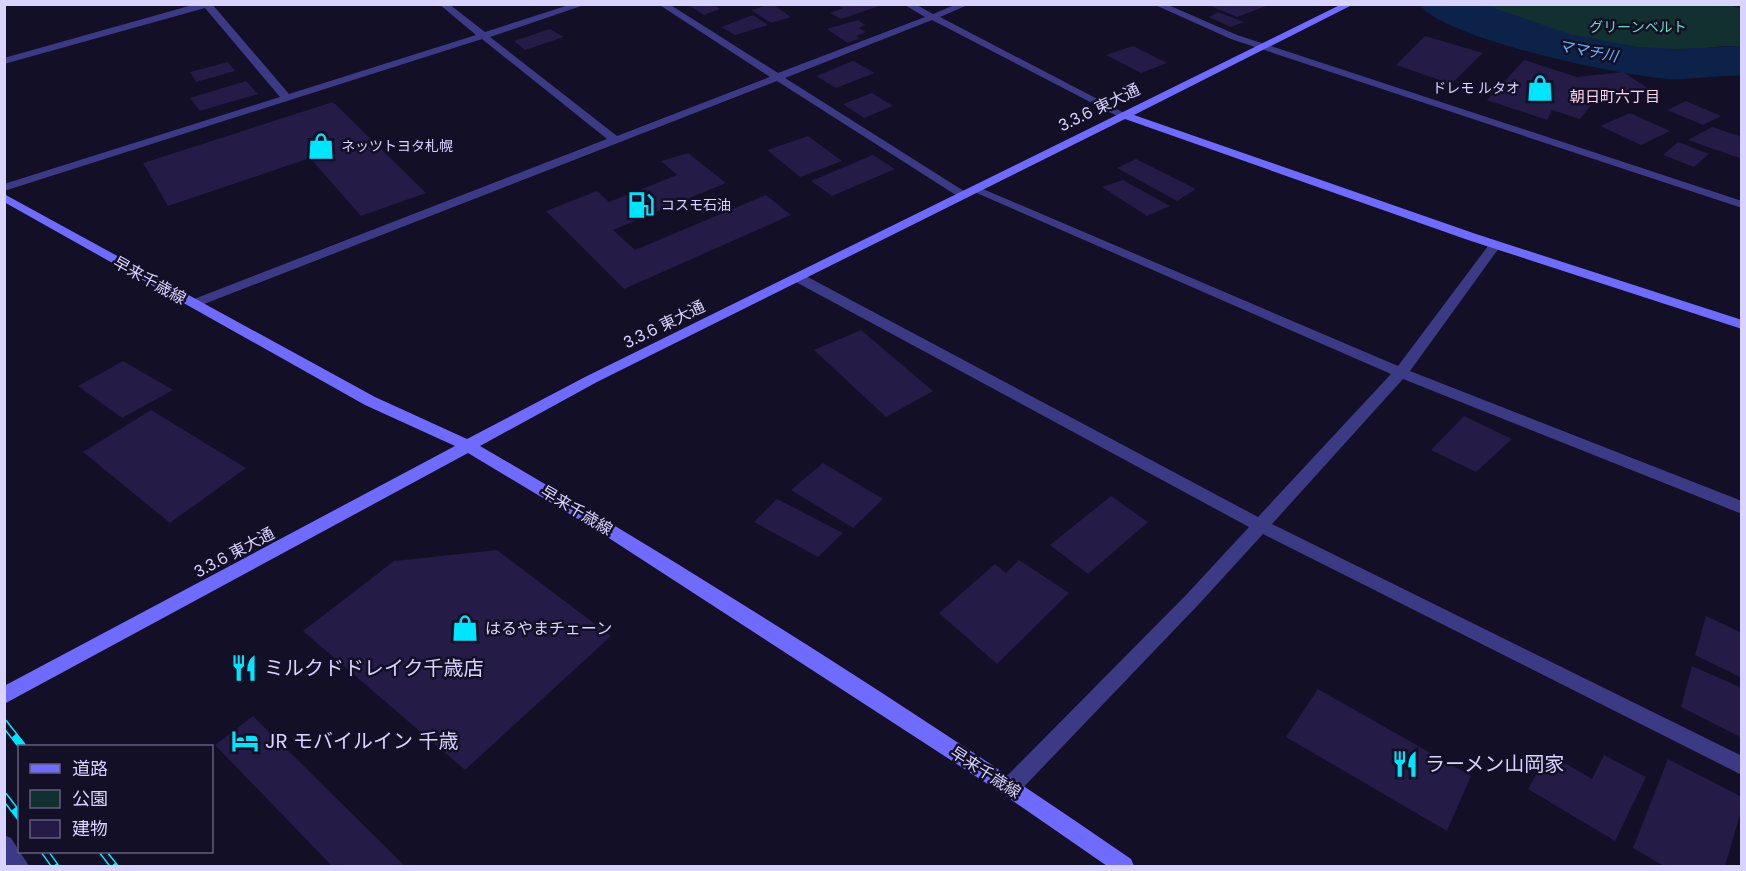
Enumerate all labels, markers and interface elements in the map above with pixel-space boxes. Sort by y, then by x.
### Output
park label: グリーンベルト [1589,17,1687,37]
water label: ママチ川 [1557,34,1622,67]
shop icon: ドレモ ルタオ [1525,73,1555,103]
street label: 3.3.6 東大通 [1055,78,1144,137]
place label: ドレモ ルタオ [1432,78,1520,98]
district label: 朝日町六丁目 [1570,86,1660,107]
shop icon: ネッツトヨタ札幌 [306,131,336,161]
place label: ネッツトヨタ札幌 [341,136,453,156]
fuel station icon: コスモ石油 [626,190,656,220]
place label: コスモ石油 [661,195,731,215]
street label: 早来千歳線 [109,251,190,310]
street label: 3.3.6 東大通 [620,295,709,354]
street label: 早来千歳線 [537,480,617,541]
street label: 3.3.6 東大通 [190,522,278,583]
shop icon: はるやまチェーン [450,613,480,643]
place label: はるやまチェーン [485,617,612,640]
restaurant icon: ミルクドドレイク千歳店 [229,653,259,683]
place label: ミルクドドレイク千歳店 [264,654,484,682]
hotel icon: JR モバイルイン 千歳 [230,726,260,756]
place label: JR モバイルイン 千歳 [265,727,458,755]
street label: 早来千歳線 [946,741,1026,804]
legend [18,745,213,853]
restaurant icon: ラーメン山岡家 [1390,749,1420,779]
place label: ラーメン山岡家 [1425,750,1564,778]
text: 道路 [72,756,108,781]
text: 公園 [72,786,108,811]
text: 建物 [72,816,108,841]

